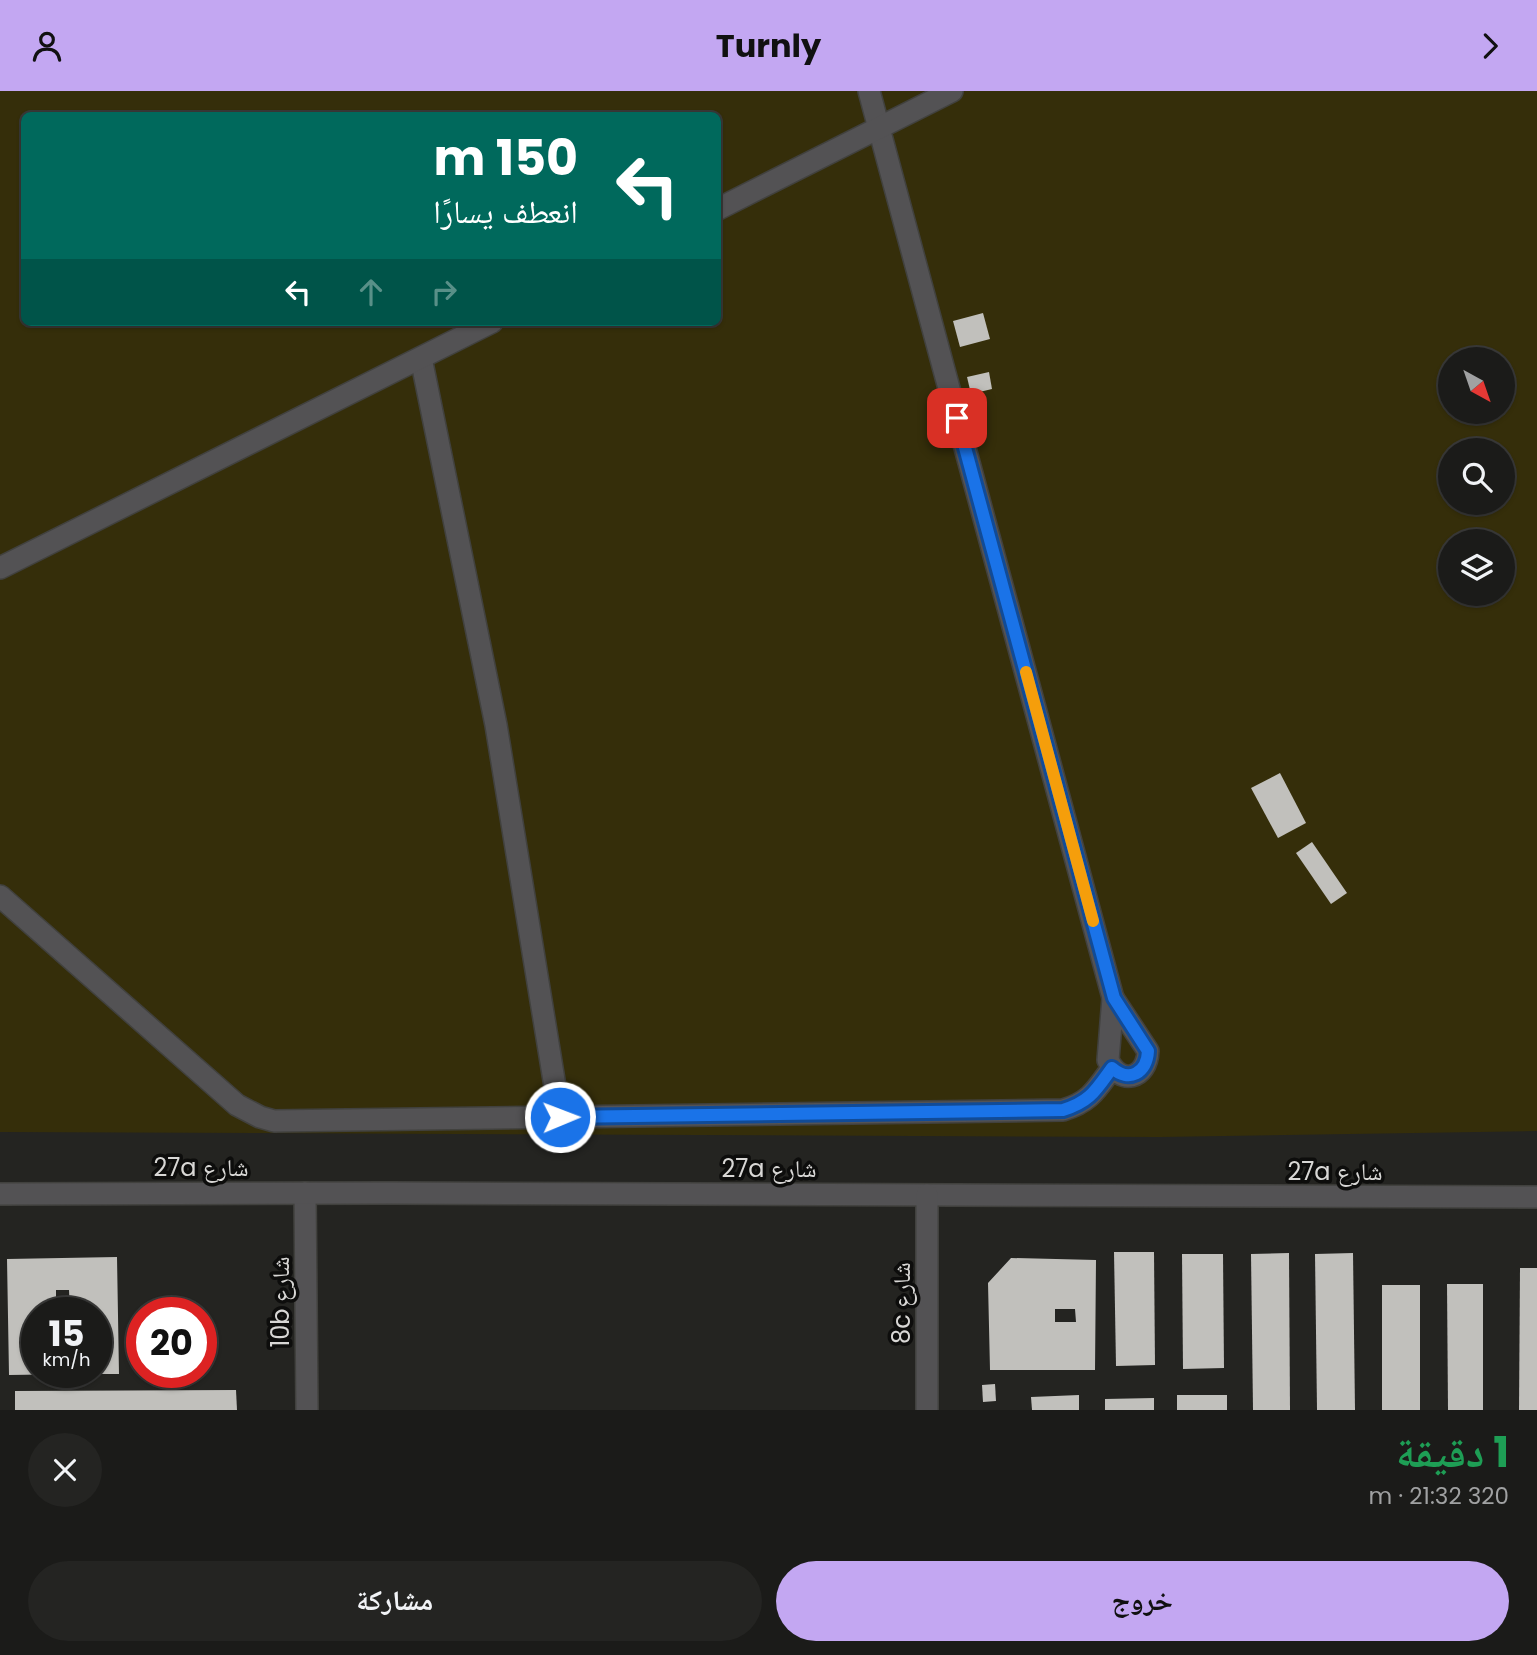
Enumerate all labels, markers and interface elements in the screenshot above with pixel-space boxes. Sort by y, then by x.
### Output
text: Turnly [716,23,821,68]
icon: person [28,27,66,65]
icon: forward [1471,27,1509,65]
text: 150 m [433,124,578,192]
icon: left [602,140,693,231]
text: انعطف يسارًا [433,189,578,234]
icon: left [279,273,317,311]
icon: ahead [352,273,390,311]
icon: right [425,273,463,311]
north arrow [1438,347,1516,423]
map controls [1438,347,1515,606]
pin [927,388,987,448]
icon: arrive [938,399,976,437]
button: search [1438,438,1515,515]
button: layers [1438,529,1515,606]
position arrow [523,1080,597,1154]
street label: 27a شارع [153,1151,249,1184]
street label: 27a شارع [721,1152,817,1185]
street label: 27a شارع [1287,1155,1383,1188]
street label: 10b شارع [264,1256,297,1348]
street label: 8c شارع [885,1262,918,1344]
speed limit sign: 20 [126,1297,217,1388]
text: 15 [49,1309,84,1358]
text: km/h [43,1347,90,1372]
text: 1 دقيقة [1396,1423,1509,1482]
button: close [28,1433,102,1507]
text: 320 m · 21:32 [1369,1480,1509,1512]
button: مشاركة [28,1561,762,1641]
button: خروج [776,1561,1509,1641]

